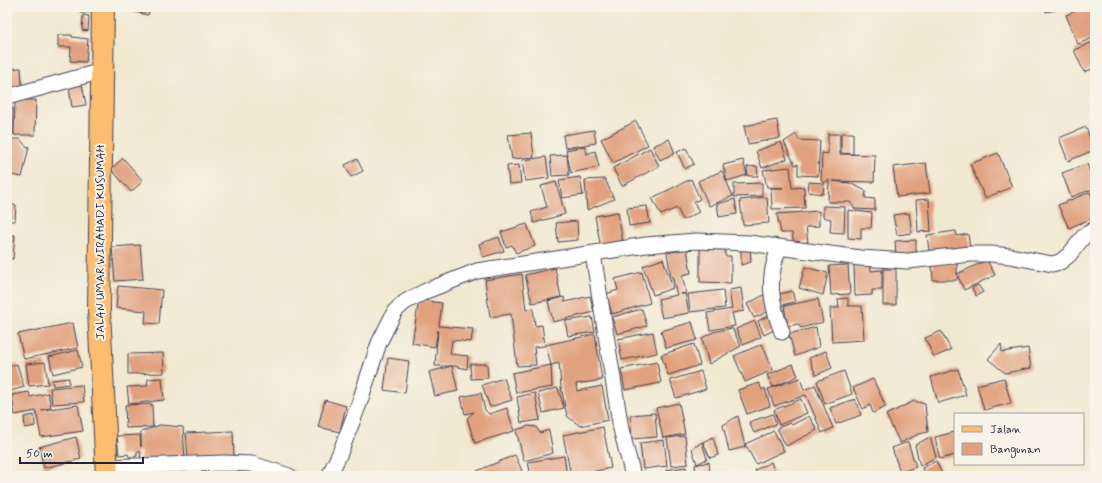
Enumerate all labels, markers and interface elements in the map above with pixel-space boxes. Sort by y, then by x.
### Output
street label: JALAN UMAR WIRAHADI KUSUMAH [93,144,109,340]
legend [954,413,1084,465]
text: Jalan [990,422,1022,438]
scale bar [20,439,143,465]
text: Bangunan [990,442,1041,458]
text: 50 m [26,446,53,462]

